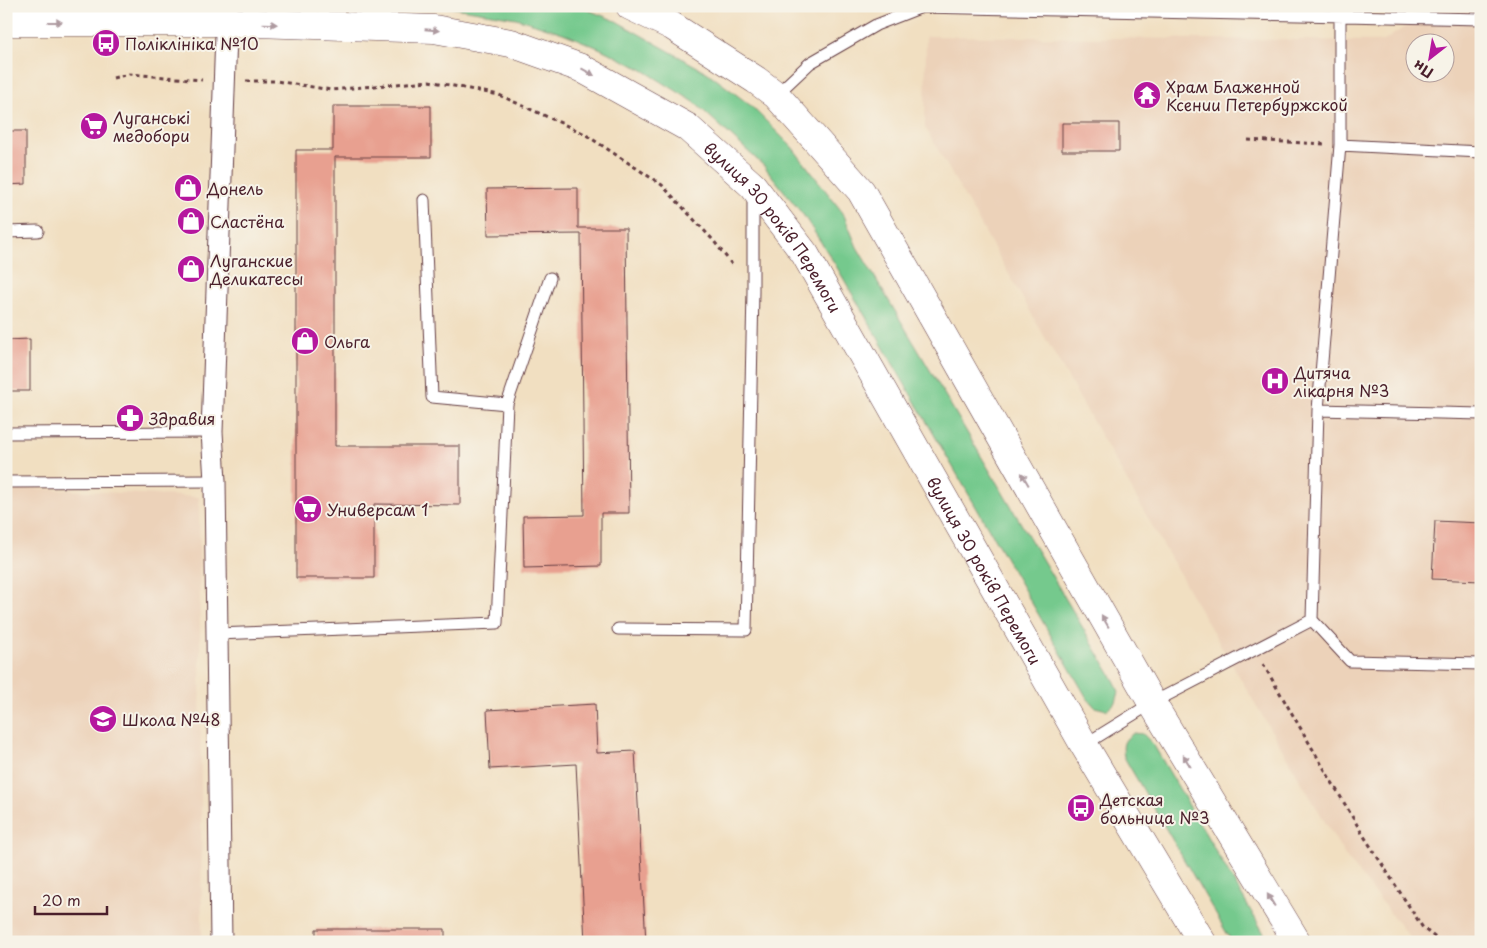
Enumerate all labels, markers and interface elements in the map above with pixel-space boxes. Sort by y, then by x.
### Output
one-way arrow [47,18,63,26]
one-way arrow [262,20,278,28]
one-way arrow [425,26,441,34]
bus stop icon: Поліклініка №10 [91,28,121,58]
place label: Поліклініка №10 [125,31,259,55]
north arrow [1404,32,1454,82]
text: Пн [1409,55,1437,84]
one-way arrow [581,68,595,77]
place label: Храм Блаженной Ксении Петербуржской [1166,74,1348,116]
temple icon: Храм Блаженной Ксении Петербуржской [1132,80,1162,110]
place label: Луганські медобори [113,105,190,147]
supermarket icon: Луганські медобори [79,111,109,141]
street label: вулиця 30 років Перемоги [699,136,848,317]
shop icon: Донель [173,173,203,203]
place label: Донель [206,176,263,200]
shop icon: Сластёна [176,206,206,236]
place label: Сластёна [210,209,284,233]
place label: Луганские Деликатесы [209,248,303,290]
shop icon: Луганские Деликатесы [176,254,206,284]
shop icon: Ольга [290,326,320,356]
place label: Ольга [324,329,370,353]
place label: Дитяча лікарня №3 [1293,360,1389,402]
hospital icon: Дитяча лікарня №3 [1260,366,1290,396]
pharmacy icon: Здравия [115,403,145,433]
place label: Здравия [148,406,215,430]
street label: вулиця 30 років Перемоги [922,472,1048,669]
one-way arrow [1021,472,1029,487]
supermarket icon: Универсам 1 [293,494,323,524]
place label: Универсам 1 [327,497,429,521]
one-way arrow [1101,614,1110,627]
school or university icon: Школа №48 [88,704,118,734]
place label: Школа №48 [122,707,221,731]
one-way arrow [1183,755,1192,768]
place label: Детская больница №3 [1099,787,1210,829]
bus stop icon: Детская больница №3 [1066,793,1096,823]
scale bar [35,883,108,915]
text: 20 m [42,888,81,911]
one-way arrow [1267,894,1276,907]

